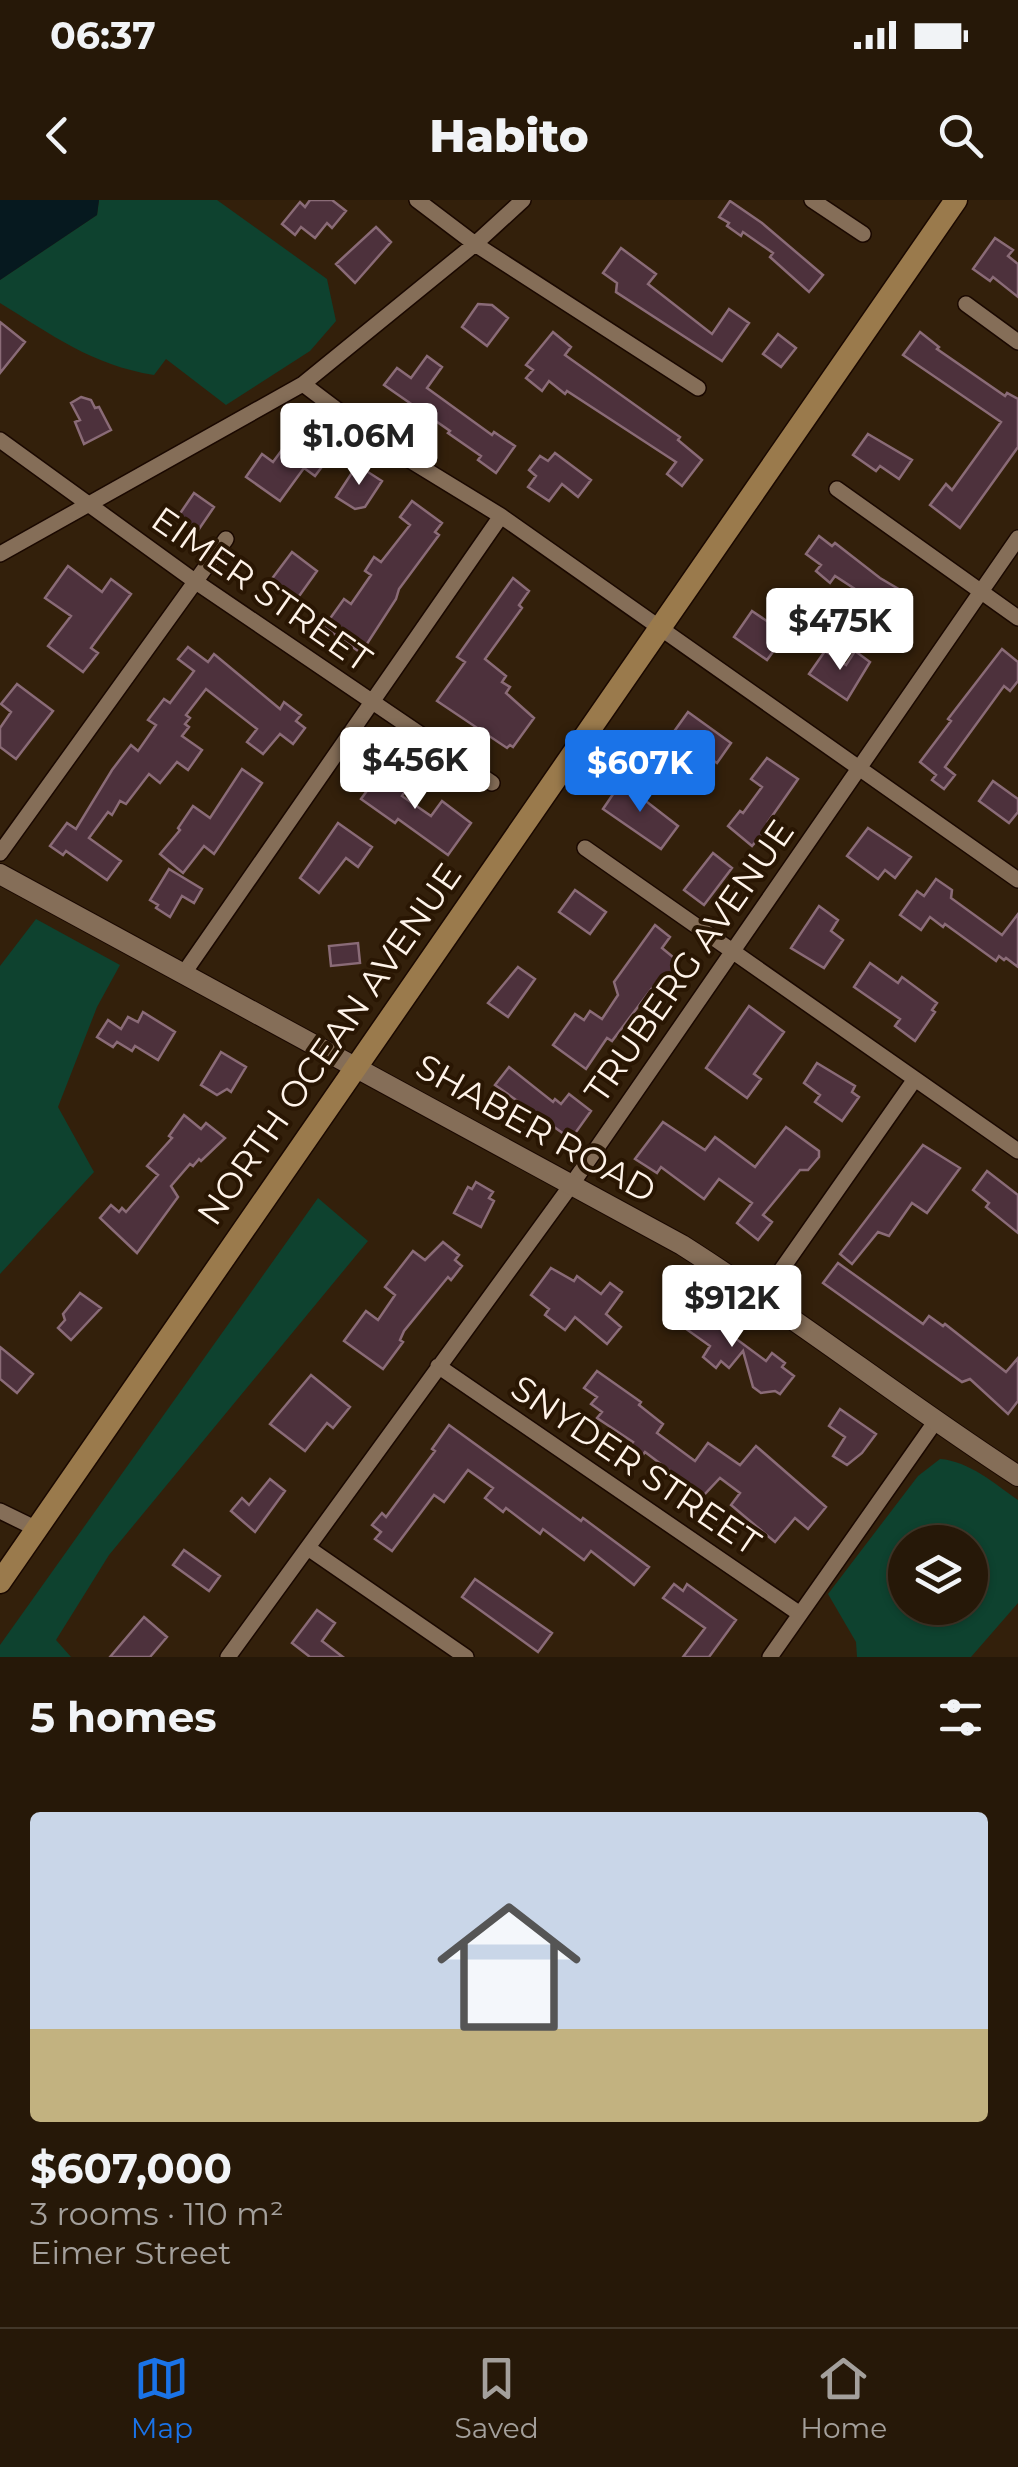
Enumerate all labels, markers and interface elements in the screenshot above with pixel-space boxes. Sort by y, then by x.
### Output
text: 06:37 [50,12,156,59]
icon: back [30,108,85,163]
text: Habito [429,108,589,163]
icon: search [933,108,988,163]
pin: $1.06M [278,403,440,488]
text: $1.06M [302,416,416,455]
street label: EIMER STREET [144,497,380,681]
pin: $475K [770,588,910,673]
text: $475K [788,601,892,640]
pin: $456K [345,727,485,812]
pin: $607K [570,730,710,815]
text: $456K [362,740,468,779]
text: $607K [587,743,693,782]
street label: TRUBERG AVENUE [575,811,803,1111]
street label: NORTH OCEAN AVENUE [188,855,470,1233]
street label: SHABER ROAD [409,1044,663,1212]
pin: $912K [662,1265,802,1350]
text: $912K [684,1278,780,1317]
street label: SNYDER STREET [503,1366,769,1564]
map controls [888,1525,988,1625]
button: layers [888,1525,988,1625]
icon: filters [933,1690,988,1745]
text: 5 homes [30,1691,217,1743]
icon: home [419,1877,599,2057]
text: $607,000 [30,2142,232,2194]
text: 3 rooms · 110 m² [30,2194,284,2233]
text: Eimer Street [30,2233,231,2272]
tab: Map [131,2351,193,2445]
tab: Saved [455,2351,539,2445]
tab: Home [800,2351,887,2445]

